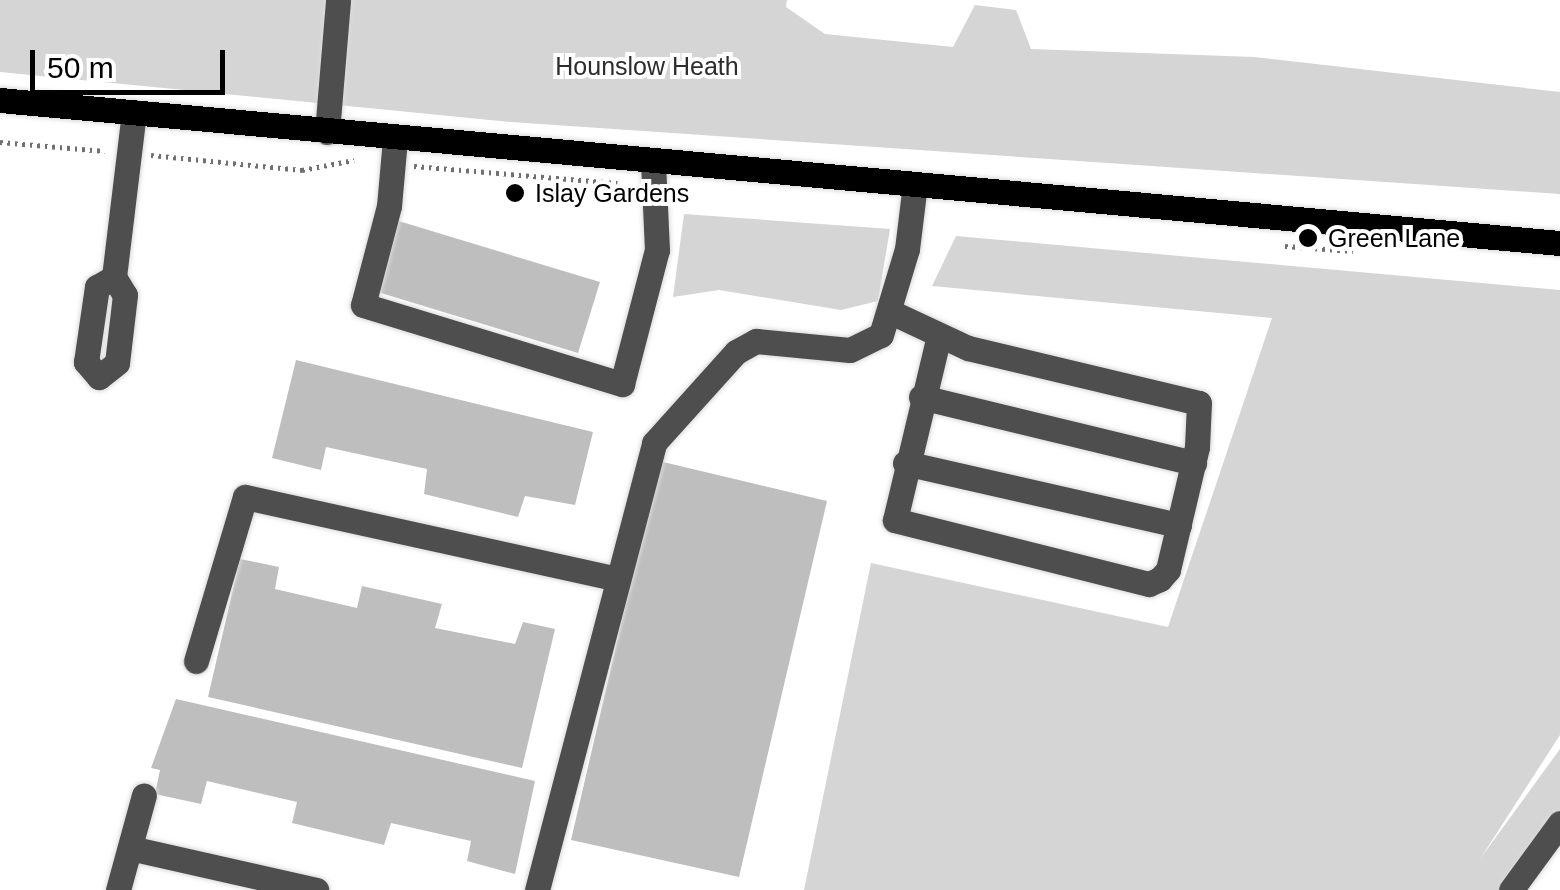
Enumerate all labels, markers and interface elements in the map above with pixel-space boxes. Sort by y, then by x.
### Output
scale bar [35,30,230,92]
text: 50 m [47,51,114,84]
park label: Hounslow Heath [555,51,739,81]
place label: Islay Gardens [535,178,689,208]
marker: Islay Gardens [504,182,526,204]
place label: Green Lane [1328,223,1460,253]
marker: Green Lane [1297,227,1319,249]

